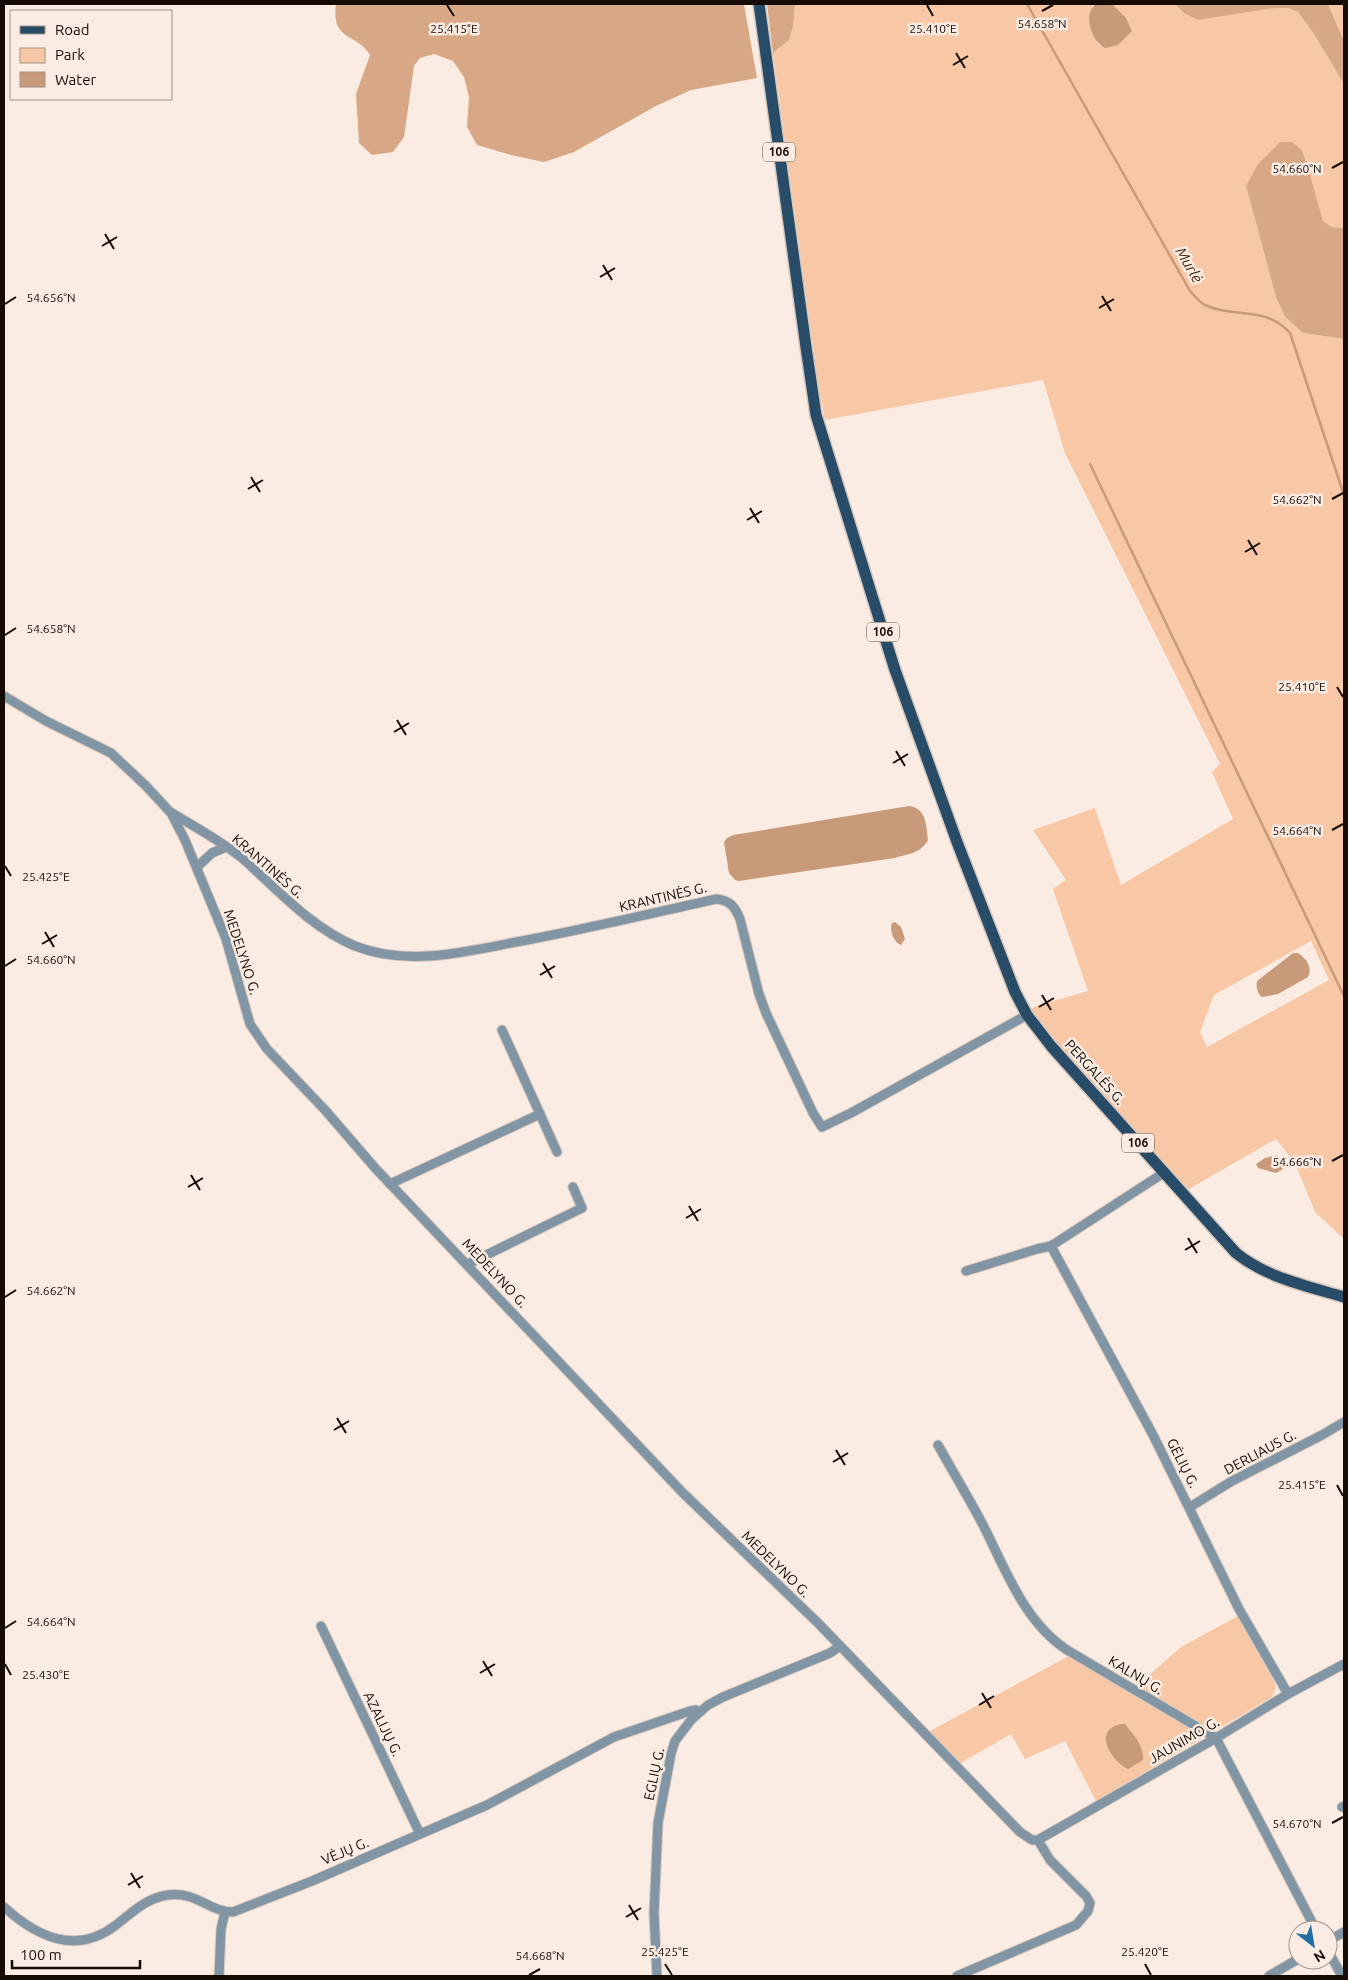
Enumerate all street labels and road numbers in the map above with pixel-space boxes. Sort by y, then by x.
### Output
road number: 106 [763,142,795,162]
road number: 106 [867,622,899,642]
street label: KRANTINĖS G. [229,831,307,901]
street label: KRANTINĖS G. [618,879,708,915]
street label: MEDELYNO G. [221,907,263,997]
street label: PERGALĖS G. [1062,1036,1128,1108]
road number: 106 [1122,1134,1154,1152]
street label: MEDELYNO G. [459,1235,531,1311]
street label: DERLIAUS G. [1221,1426,1299,1478]
street label: GĖLIŲ G. [1164,1435,1202,1491]
street label: MEDELYNO G. [739,1527,813,1601]
street label: KALNŲ G. [1106,1652,1166,1698]
street label: AZALIJŲ G. [360,1689,406,1759]
street label: JAUNIMO G. [1146,1713,1222,1767]
street label: EGLIŲ G. [641,1746,667,1802]
street label: VĖJŲ G. [319,1834,371,1868]

